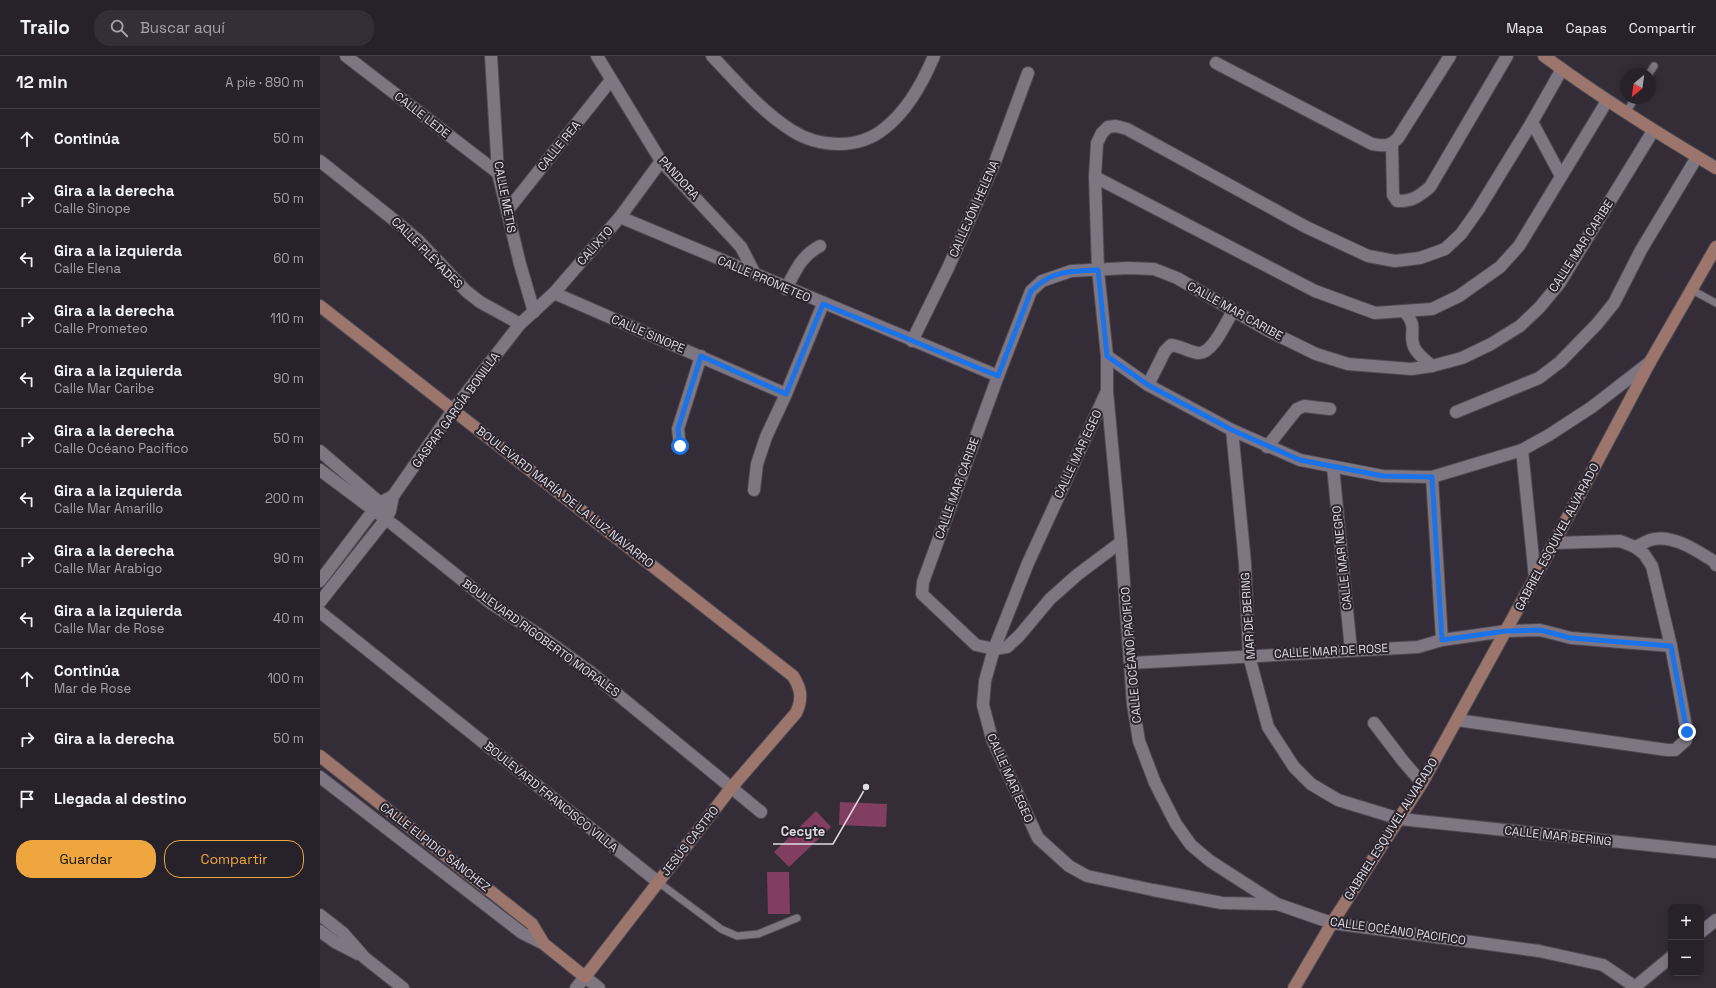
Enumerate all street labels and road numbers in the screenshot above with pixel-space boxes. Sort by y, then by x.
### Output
street label: CALLE LEDE [391,88,453,142]
street label: CALLE REA [534,117,584,174]
street label: PANDORA [655,153,703,203]
street label: CALLEJÓN HELENA [945,158,1003,260]
street label: CALLE METIS [490,160,520,234]
street label: CALLE MAR CARIBE [1545,197,1617,295]
street label: CALLE PLÉYADES [388,214,466,292]
street label: CALIXTO [574,223,616,269]
street label: CALLE PROMETEO [715,252,813,306]
street label: CALLE MAR CARIBE [1184,278,1286,344]
street label: CALLE SINOPE [609,311,687,357]
street label: GASPAR GARCÍA BONILLA [409,349,504,471]
street label: CALLE MAR EGEO [1050,407,1106,501]
street label: BOULEVARD MARÍA DE LA LUZ NAVARRO [473,423,657,571]
street label: CALLE MAR CARIBE [931,435,983,541]
street label: GABRIEL ESQUIVEL ALVARADO [1511,460,1603,614]
street label: CALLE MAR NEGRO [1329,505,1355,611]
street label: MAR DE BERING [1237,572,1259,660]
street label: BOULEVARD RIGOBERTO MORALES [459,576,623,700]
street label: CALLE OCÉANO PACIFICO [1117,586,1145,724]
street label: CALLE MAR DE ROSE [1274,640,1389,662]
street label: CALLE MAR EGEO [983,731,1037,825]
street label: BOULEVARD FRANCISCO VILLA [481,738,621,856]
street label: GABRIEL ESQUIVEL ALVARADO [1340,755,1442,903]
street label: CALLE ELPIDIO SÁNCHEZ [377,799,493,895]
street label: JESÚS CASTRO [658,803,722,879]
street label: CALLE MAR BERING [1504,822,1613,850]
street label: CALLE OCÉANO PACIFICO [1329,914,1467,948]

